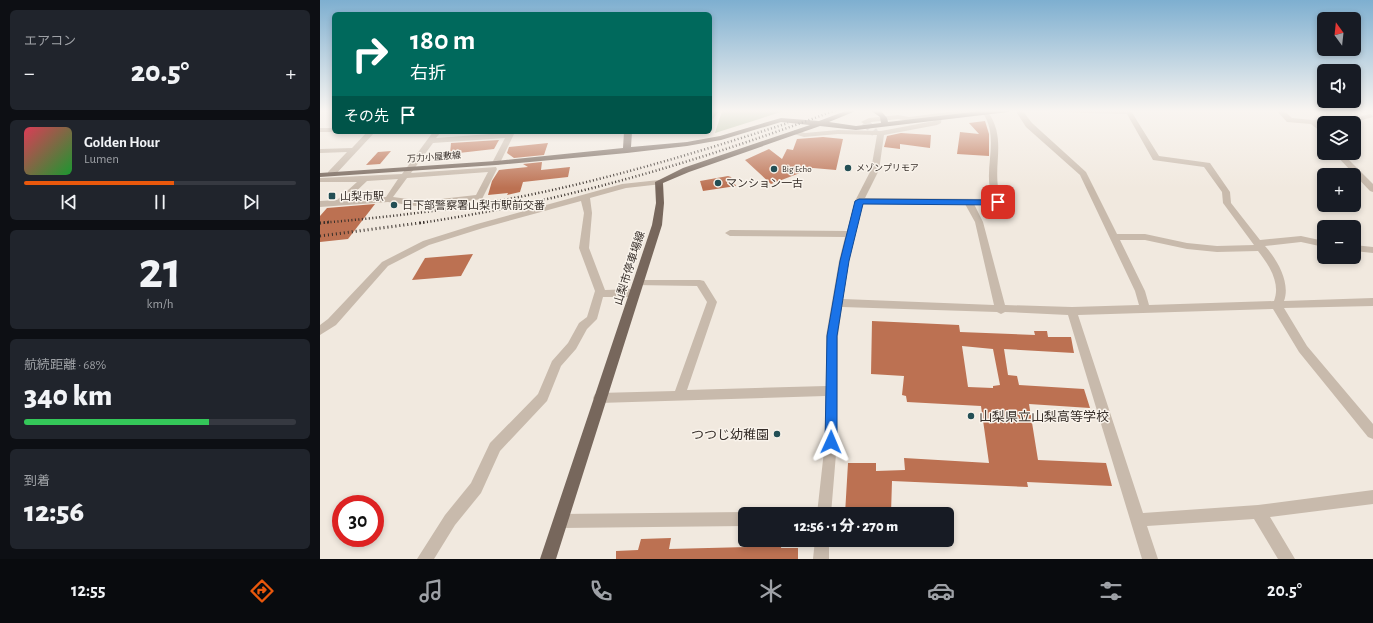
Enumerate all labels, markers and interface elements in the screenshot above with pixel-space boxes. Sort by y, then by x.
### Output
north arrow [1317,12,1361,56]
map controls [1317,12,1361,264]
text: 180 m [410,27,475,55]
icon: right [344,28,396,80]
text: エアコン [24,35,76,48]
text: 20.5° [131,57,189,87]
text: − [24,62,35,84]
text: + [285,62,296,84]
button: sound [1317,64,1361,108]
text: 右折 [410,65,446,83]
icon: arrive [397,104,419,126]
text: その先 [344,109,389,124]
button: layers [1317,116,1361,160]
text: Golden Hour [84,135,160,150]
street label: 万力小屋敷線 [407,149,462,164]
text: Lumen [84,153,119,166]
marker: メゾンプリモア [843,163,853,173]
place label: メゾンプリモア [856,163,919,173]
marker: Big Echo [769,164,779,174]
place label: Big Echo [782,165,812,174]
button: + [1317,168,1361,212]
marker: マンション一古 [713,178,723,188]
place label: マンション一古 [726,178,803,189]
pin [981,185,1015,219]
place label: 山梨市駅 [340,190,384,202]
icon: previous [58,191,80,213]
icon: pause [149,191,171,213]
icon: next [240,191,262,213]
marker: 山梨市駅 [327,191,337,201]
icon: arrive [987,191,1009,213]
place label: 日下部警察署山梨市駅前交番 [402,199,545,211]
marker: 日下部警察署山梨市駅前交番 [389,200,399,210]
button: − [1317,220,1361,264]
street label: 山梨市停車場線 [611,230,647,306]
text: 21 [138,245,182,297]
text: km/h [147,298,173,311]
text: 航続距離 · 68% [24,359,106,372]
text: 340 km [24,381,112,411]
place label: 山梨県立山梨高等学校 [979,409,1109,424]
marker: 山梨県立山梨高等学校 [966,411,976,421]
position arrow [810,421,852,463]
place label: つつじ幼稚園 [691,428,769,442]
marker: つつじ幼稚園 [772,429,782,439]
text: 到着 [24,475,50,488]
speed limit sign: 30 [332,495,384,547]
text: 12:56 [24,497,84,527]
text: 12:56 · 1 分 · 270 m [794,519,898,534]
icon: directions [248,577,276,605]
icon: music [417,577,445,605]
icon: phone [587,577,615,605]
icon: climate [757,577,785,605]
icon: car [927,577,955,605]
icon: filters [1097,577,1125,605]
text: 12:55 [71,582,106,600]
text: 20.5° [1267,582,1302,600]

